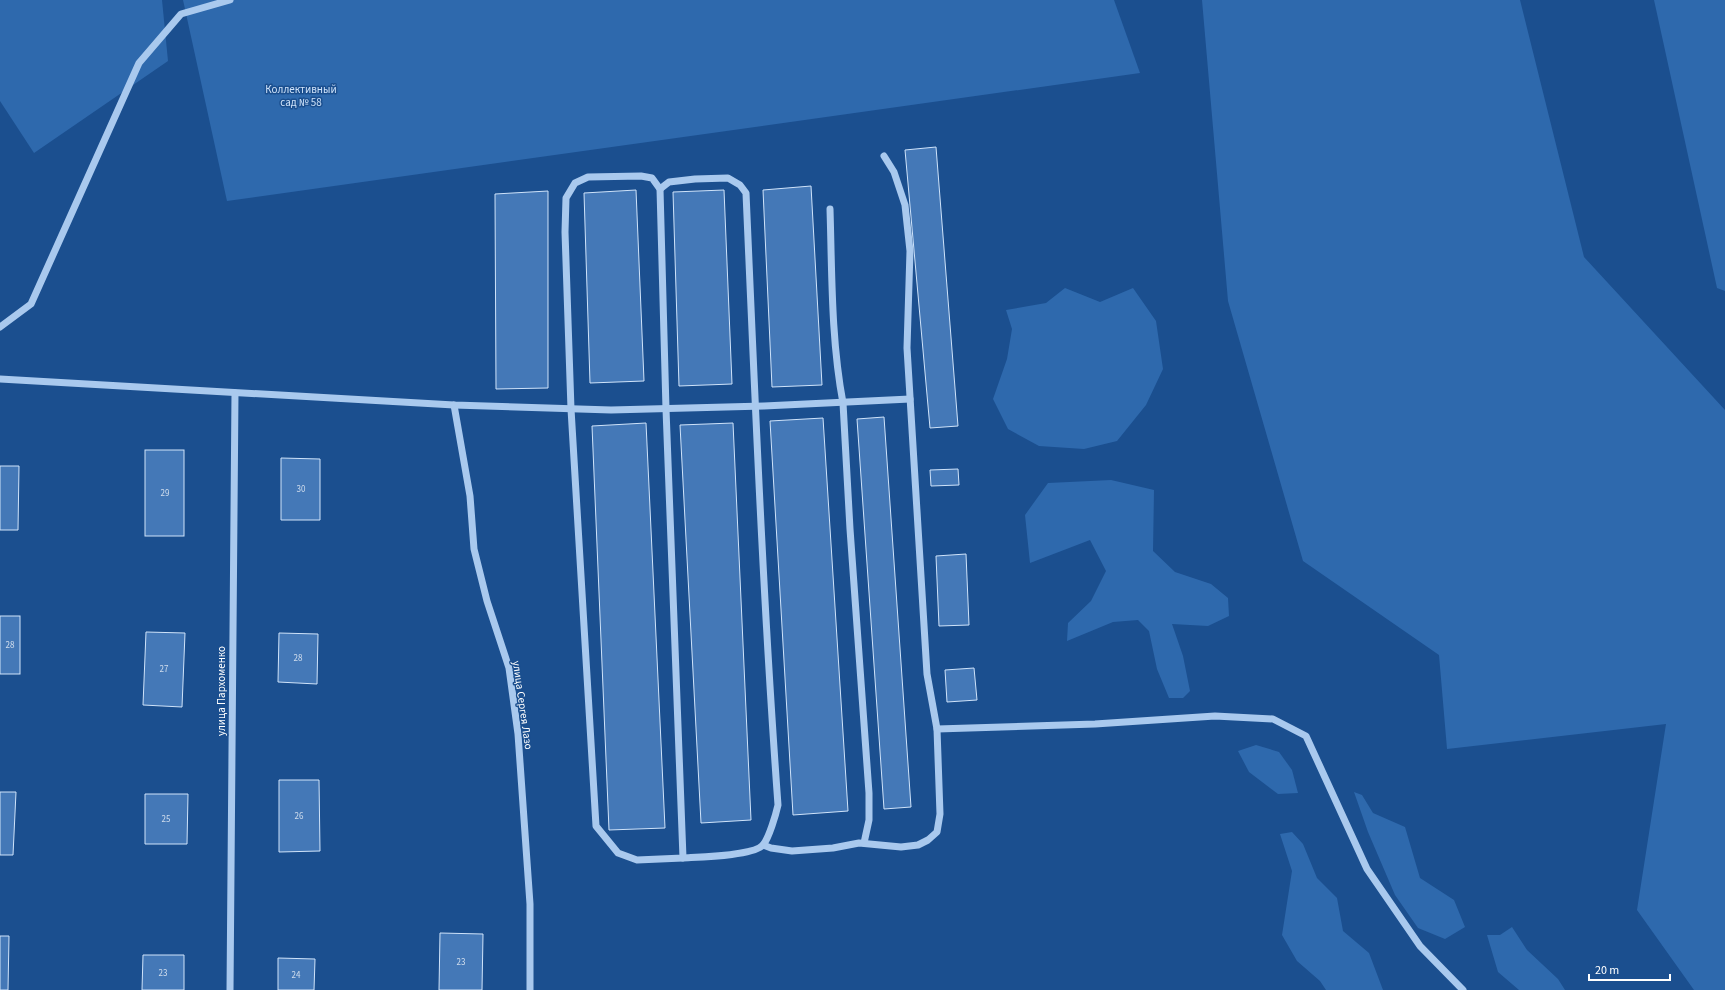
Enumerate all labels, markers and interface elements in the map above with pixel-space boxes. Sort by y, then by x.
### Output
park label: Коллективный сад № 58 [265,82,337,110]
house number: 30 [297,483,306,496]
house number: 29 [161,487,170,500]
house number: 28 [6,639,15,652]
street label: улица Пархоменко [214,646,229,736]
house number: 28 [294,652,303,665]
street label: улица Сергея Лазо [509,660,536,751]
house number: 27 [160,663,169,676]
house number: 26 [295,810,304,823]
house number: 25 [162,813,171,826]
house number: 23 [457,956,466,969]
scale bar [1589,956,1670,982]
text: 20 m [1595,962,1619,979]
house number: 23 [159,967,168,980]
house number: 24 [292,969,301,982]

